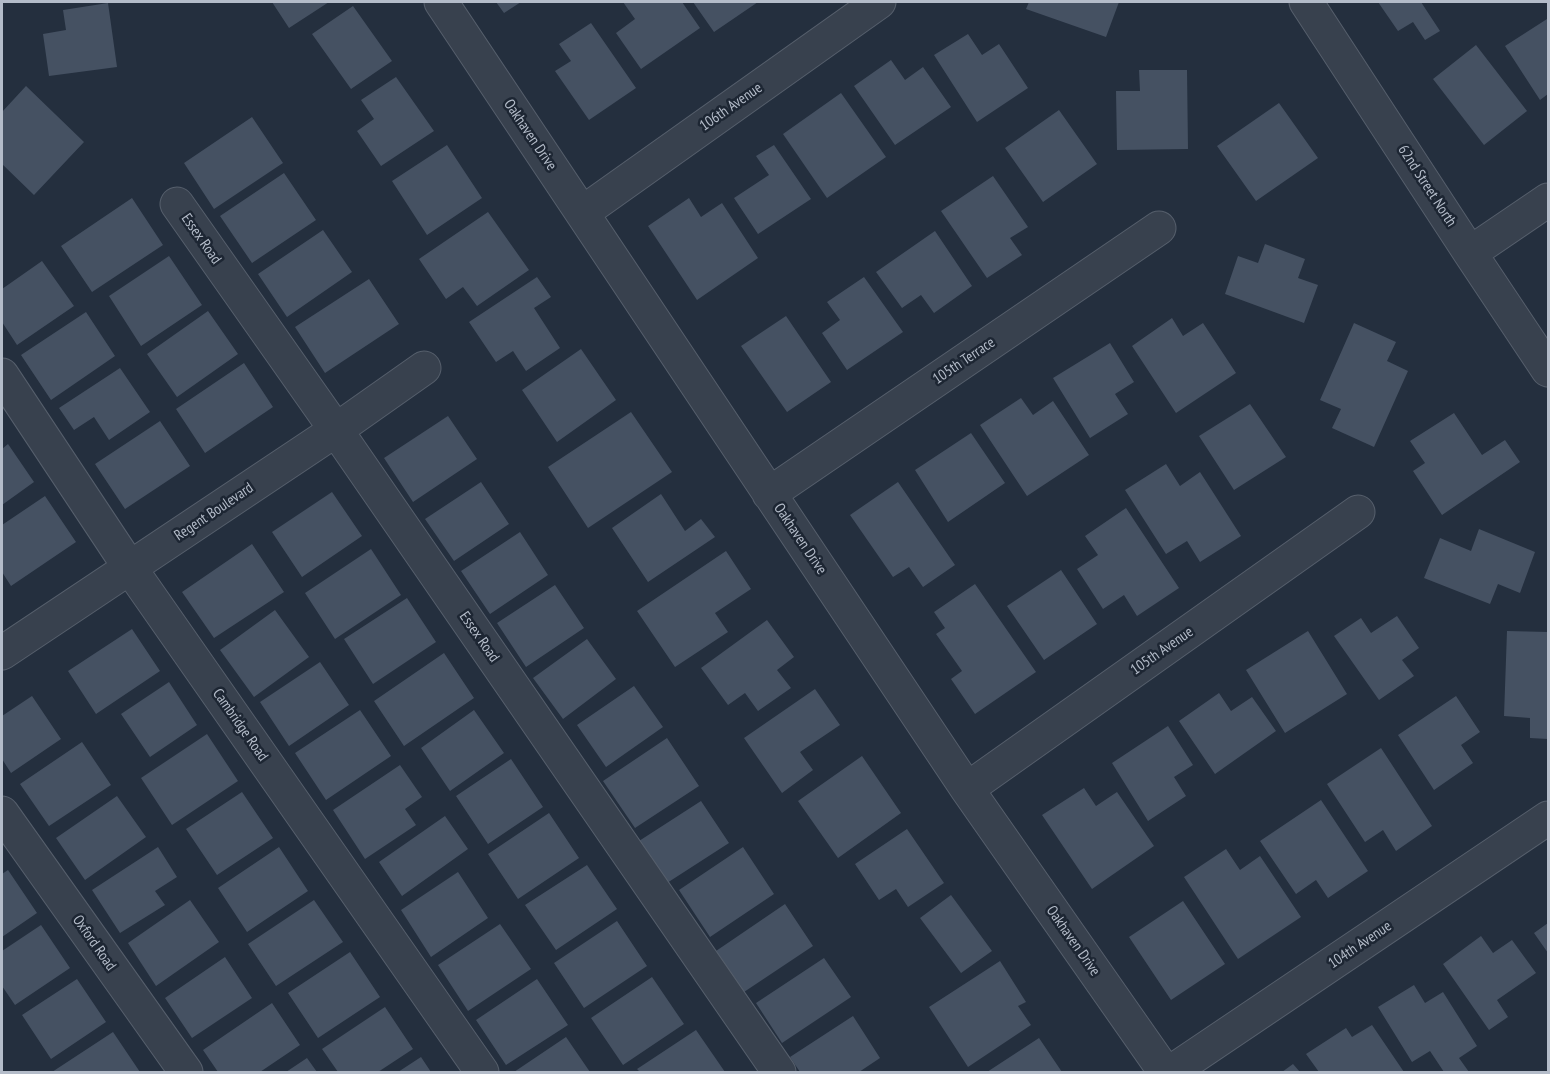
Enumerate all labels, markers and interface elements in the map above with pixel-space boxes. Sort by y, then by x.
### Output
street label: 106th Avenue [696,79,766,135]
street label: Oakhaven Drive [500,96,560,174]
street label: 62nd Street North [1394,142,1460,230]
street label: Essex Road [177,210,225,268]
street label: 105th Terrace [930,334,998,388]
street label: Regent Boulevard [171,479,257,545]
street label: Oakhaven Drive [770,500,830,578]
street label: Essex Road [455,608,503,666]
street label: 105th Avenue [1127,623,1197,679]
street label: Cambridge Road [208,685,272,765]
street label: Oakhaven Drive [1042,902,1104,980]
street label: Oxford Road [68,912,120,974]
street label: 104th Avenue [1325,917,1395,973]

